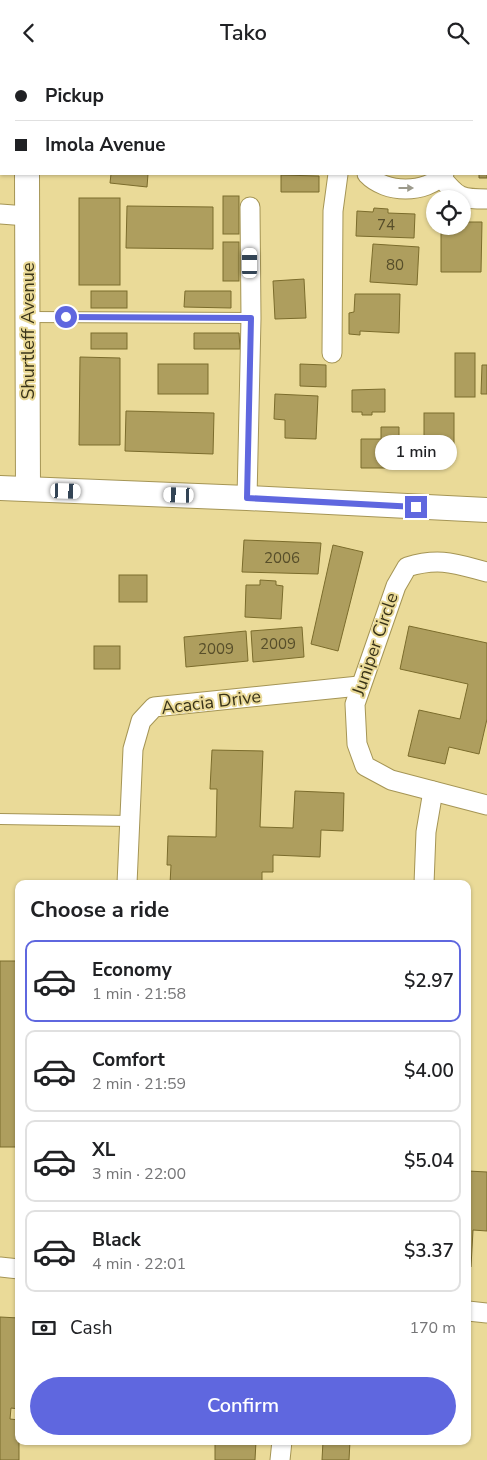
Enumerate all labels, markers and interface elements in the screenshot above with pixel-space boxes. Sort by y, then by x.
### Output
text: Tako [220,18,267,48]
icon: back [15,19,43,47]
icon: search [444,19,472,47]
text: Pickup [45,83,104,109]
text: Imola Avenue [45,132,166,158]
one-way arrow [398,184,414,192]
map controls [426,190,471,235]
button: locate [426,190,471,235]
house number: 74 [377,215,395,235]
car [242,248,257,278]
house number: 80 [386,255,404,275]
street label: Shurtleff Avenue [16,263,40,400]
route start [55,306,77,328]
callout: 1 min [375,435,457,469]
text: 1 min [396,441,436,463]
car [50,483,81,499]
car [163,487,194,503]
route end [405,496,427,518]
house number: 2006 [264,548,300,568]
street label: Juniper Circle [346,589,404,700]
house number: 2009 [260,634,296,654]
house number: 2009 [198,639,234,659]
street label: Acacia Drive [160,684,262,720]
text: Choose a ride [30,895,169,925]
text: Economy [92,957,172,983]
icon: car [32,959,77,1004]
text: $2.97 [404,968,454,994]
text: 1 min · 21:58 [92,983,186,1005]
text: Comfort [92,1047,165,1073]
icon: car [32,1049,77,1094]
text: $4.00 [404,1058,454,1084]
text: 2 min · 21:59 [92,1073,186,1095]
text: XL [92,1137,115,1163]
icon: car [32,1139,77,1184]
text: $5.04 [404,1148,454,1174]
text: 3 min · 22:00 [92,1163,186,1185]
text: Black [92,1227,141,1253]
icon: car [32,1229,77,1274]
text: $3.37 [404,1238,454,1264]
text: 4 min · 22:01 [92,1253,186,1275]
icon: cash [30,1314,58,1342]
text: Cash [70,1315,112,1341]
text: 170 m [409,1317,456,1339]
button: Confirm [30,1377,456,1435]

